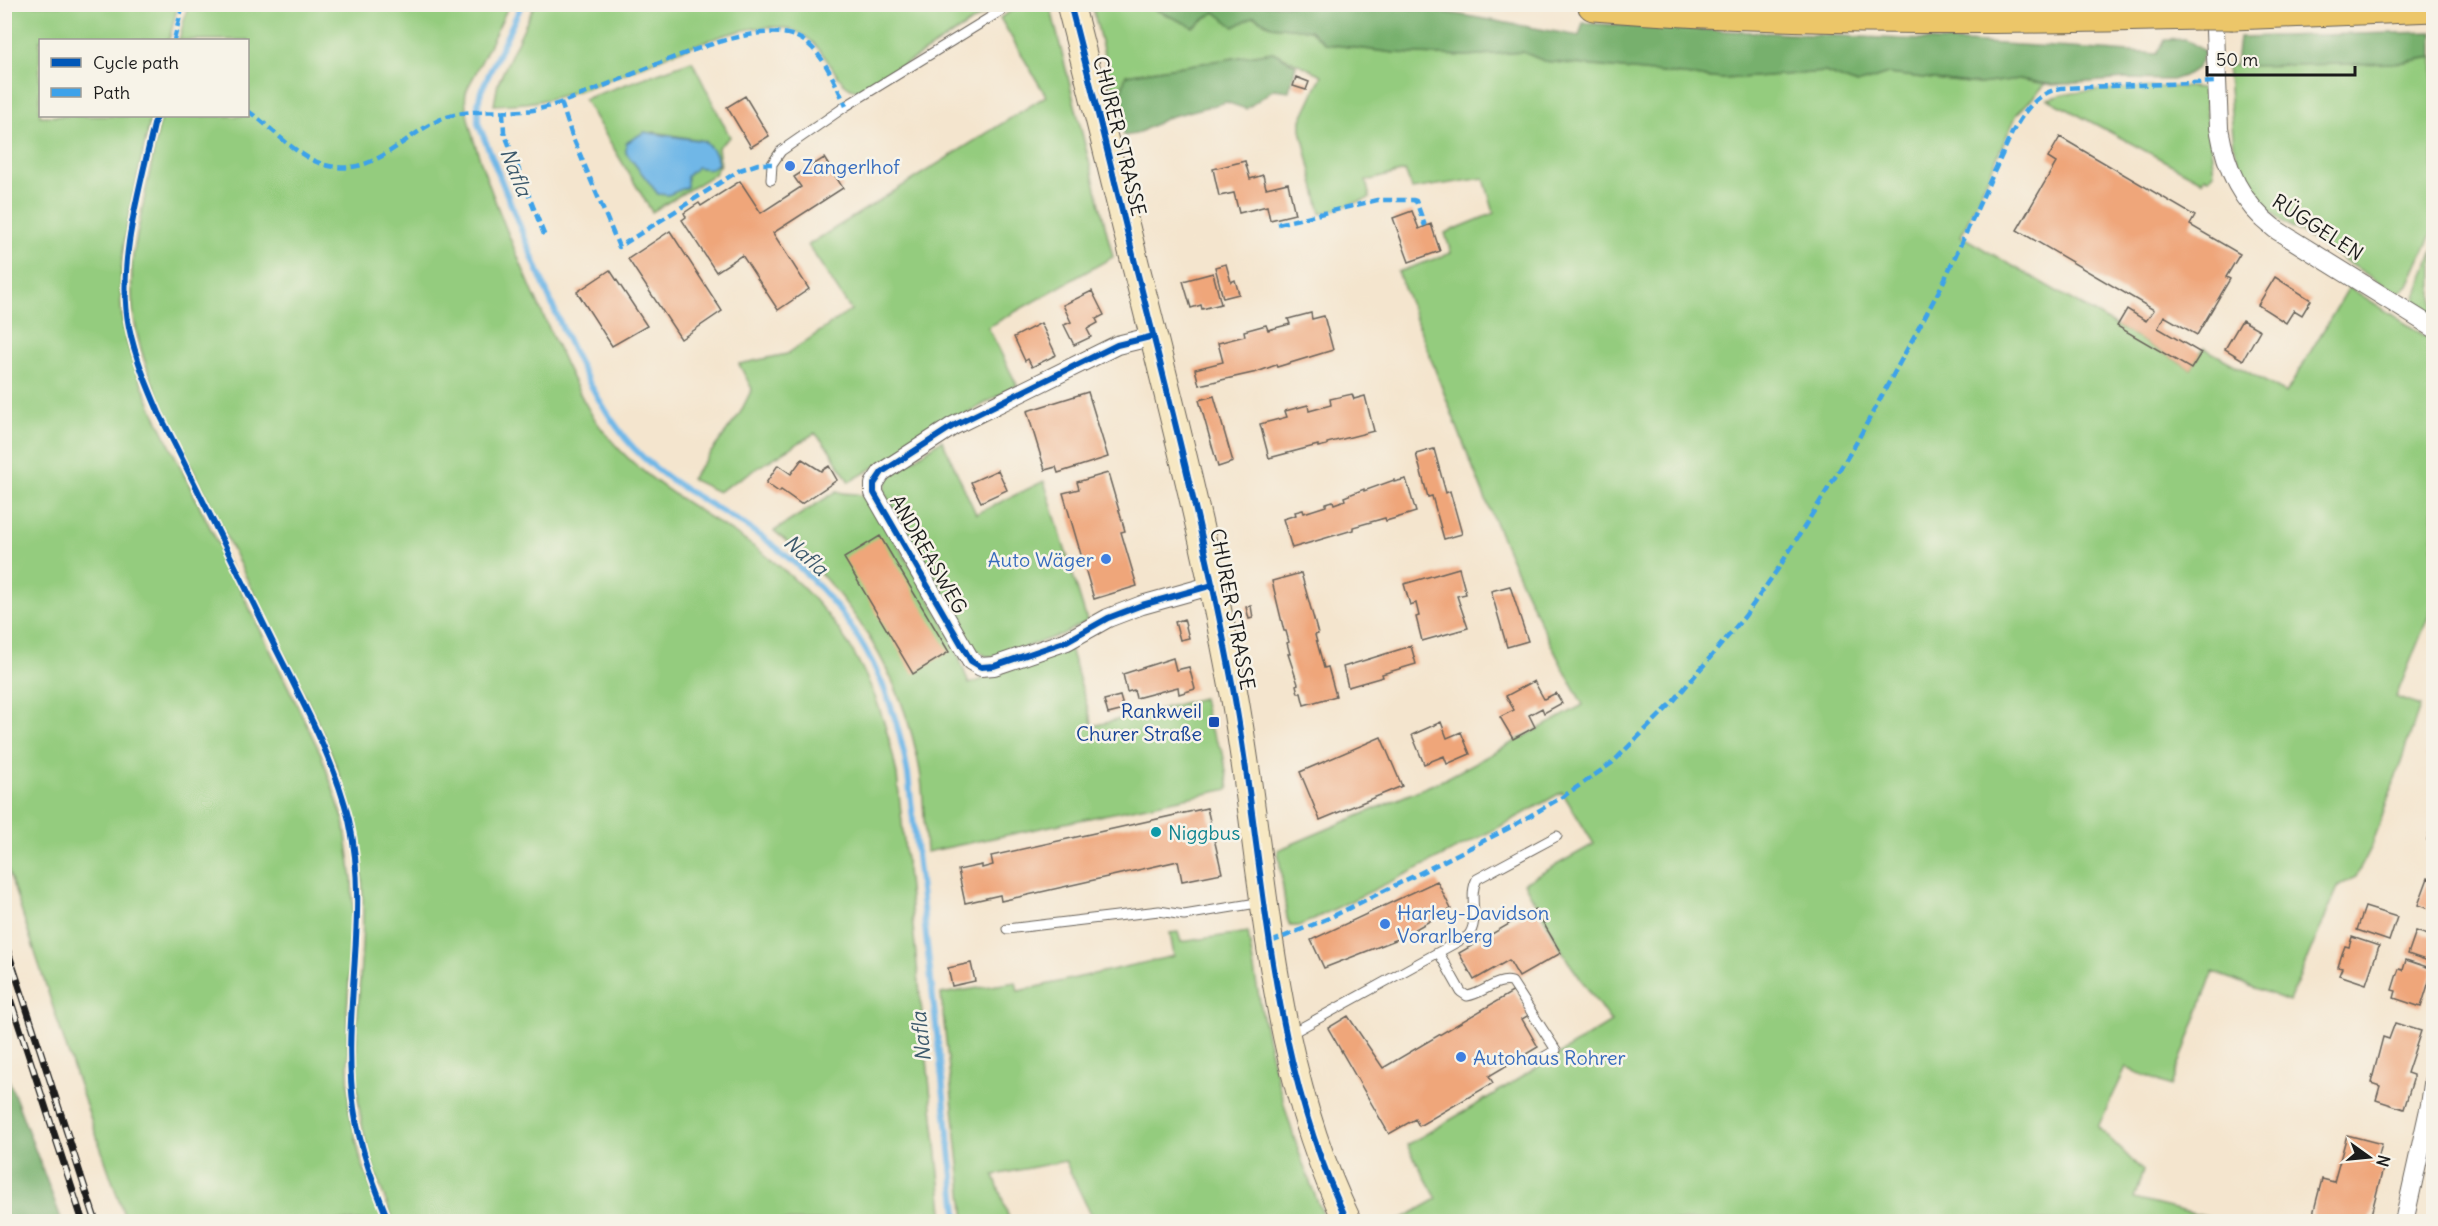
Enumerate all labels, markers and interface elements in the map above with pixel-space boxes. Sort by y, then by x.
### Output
legend [39,39,249,117]
scale bar [2207,39,2356,77]
text: 50 m [2216,48,2258,71]
text: Cycle path [93,51,179,74]
street label: CHURER STRASSE [1088,53,1152,219]
text: Path [93,81,130,104]
water label: Nafla [494,144,538,201]
place label: Zangerlhof [802,154,900,179]
marker: Zangerlhof [783,159,797,173]
street label: RÜGGELEN [2268,188,2368,266]
street label: ANDREASWEG [885,490,973,618]
street label: CHURER STRASSE [1205,526,1261,692]
water label: Nafla [778,528,834,582]
place label: Auto Wäger [988,547,1094,572]
marker: Auto Wäger [1099,552,1113,566]
place label: Rankweil Churer Straße [1076,698,1202,746]
marker: Rankweil Churer Straße [1207,715,1221,729]
place label: Niggbus [1168,820,1240,845]
marker: Niggbus [1149,825,1163,839]
place label: Harley-Davidson Vorarlberg [1397,900,1549,948]
marker: Harley-Davidson Vorarlberg [1378,917,1392,931]
water label: Nafla [905,1010,937,1063]
place label: Autohaus Rohrer [1473,1045,1626,1070]
marker: Autohaus Rohrer [1454,1050,1468,1064]
north arrow [2339,1127,2399,1187]
text: N [2372,1153,2395,1169]

